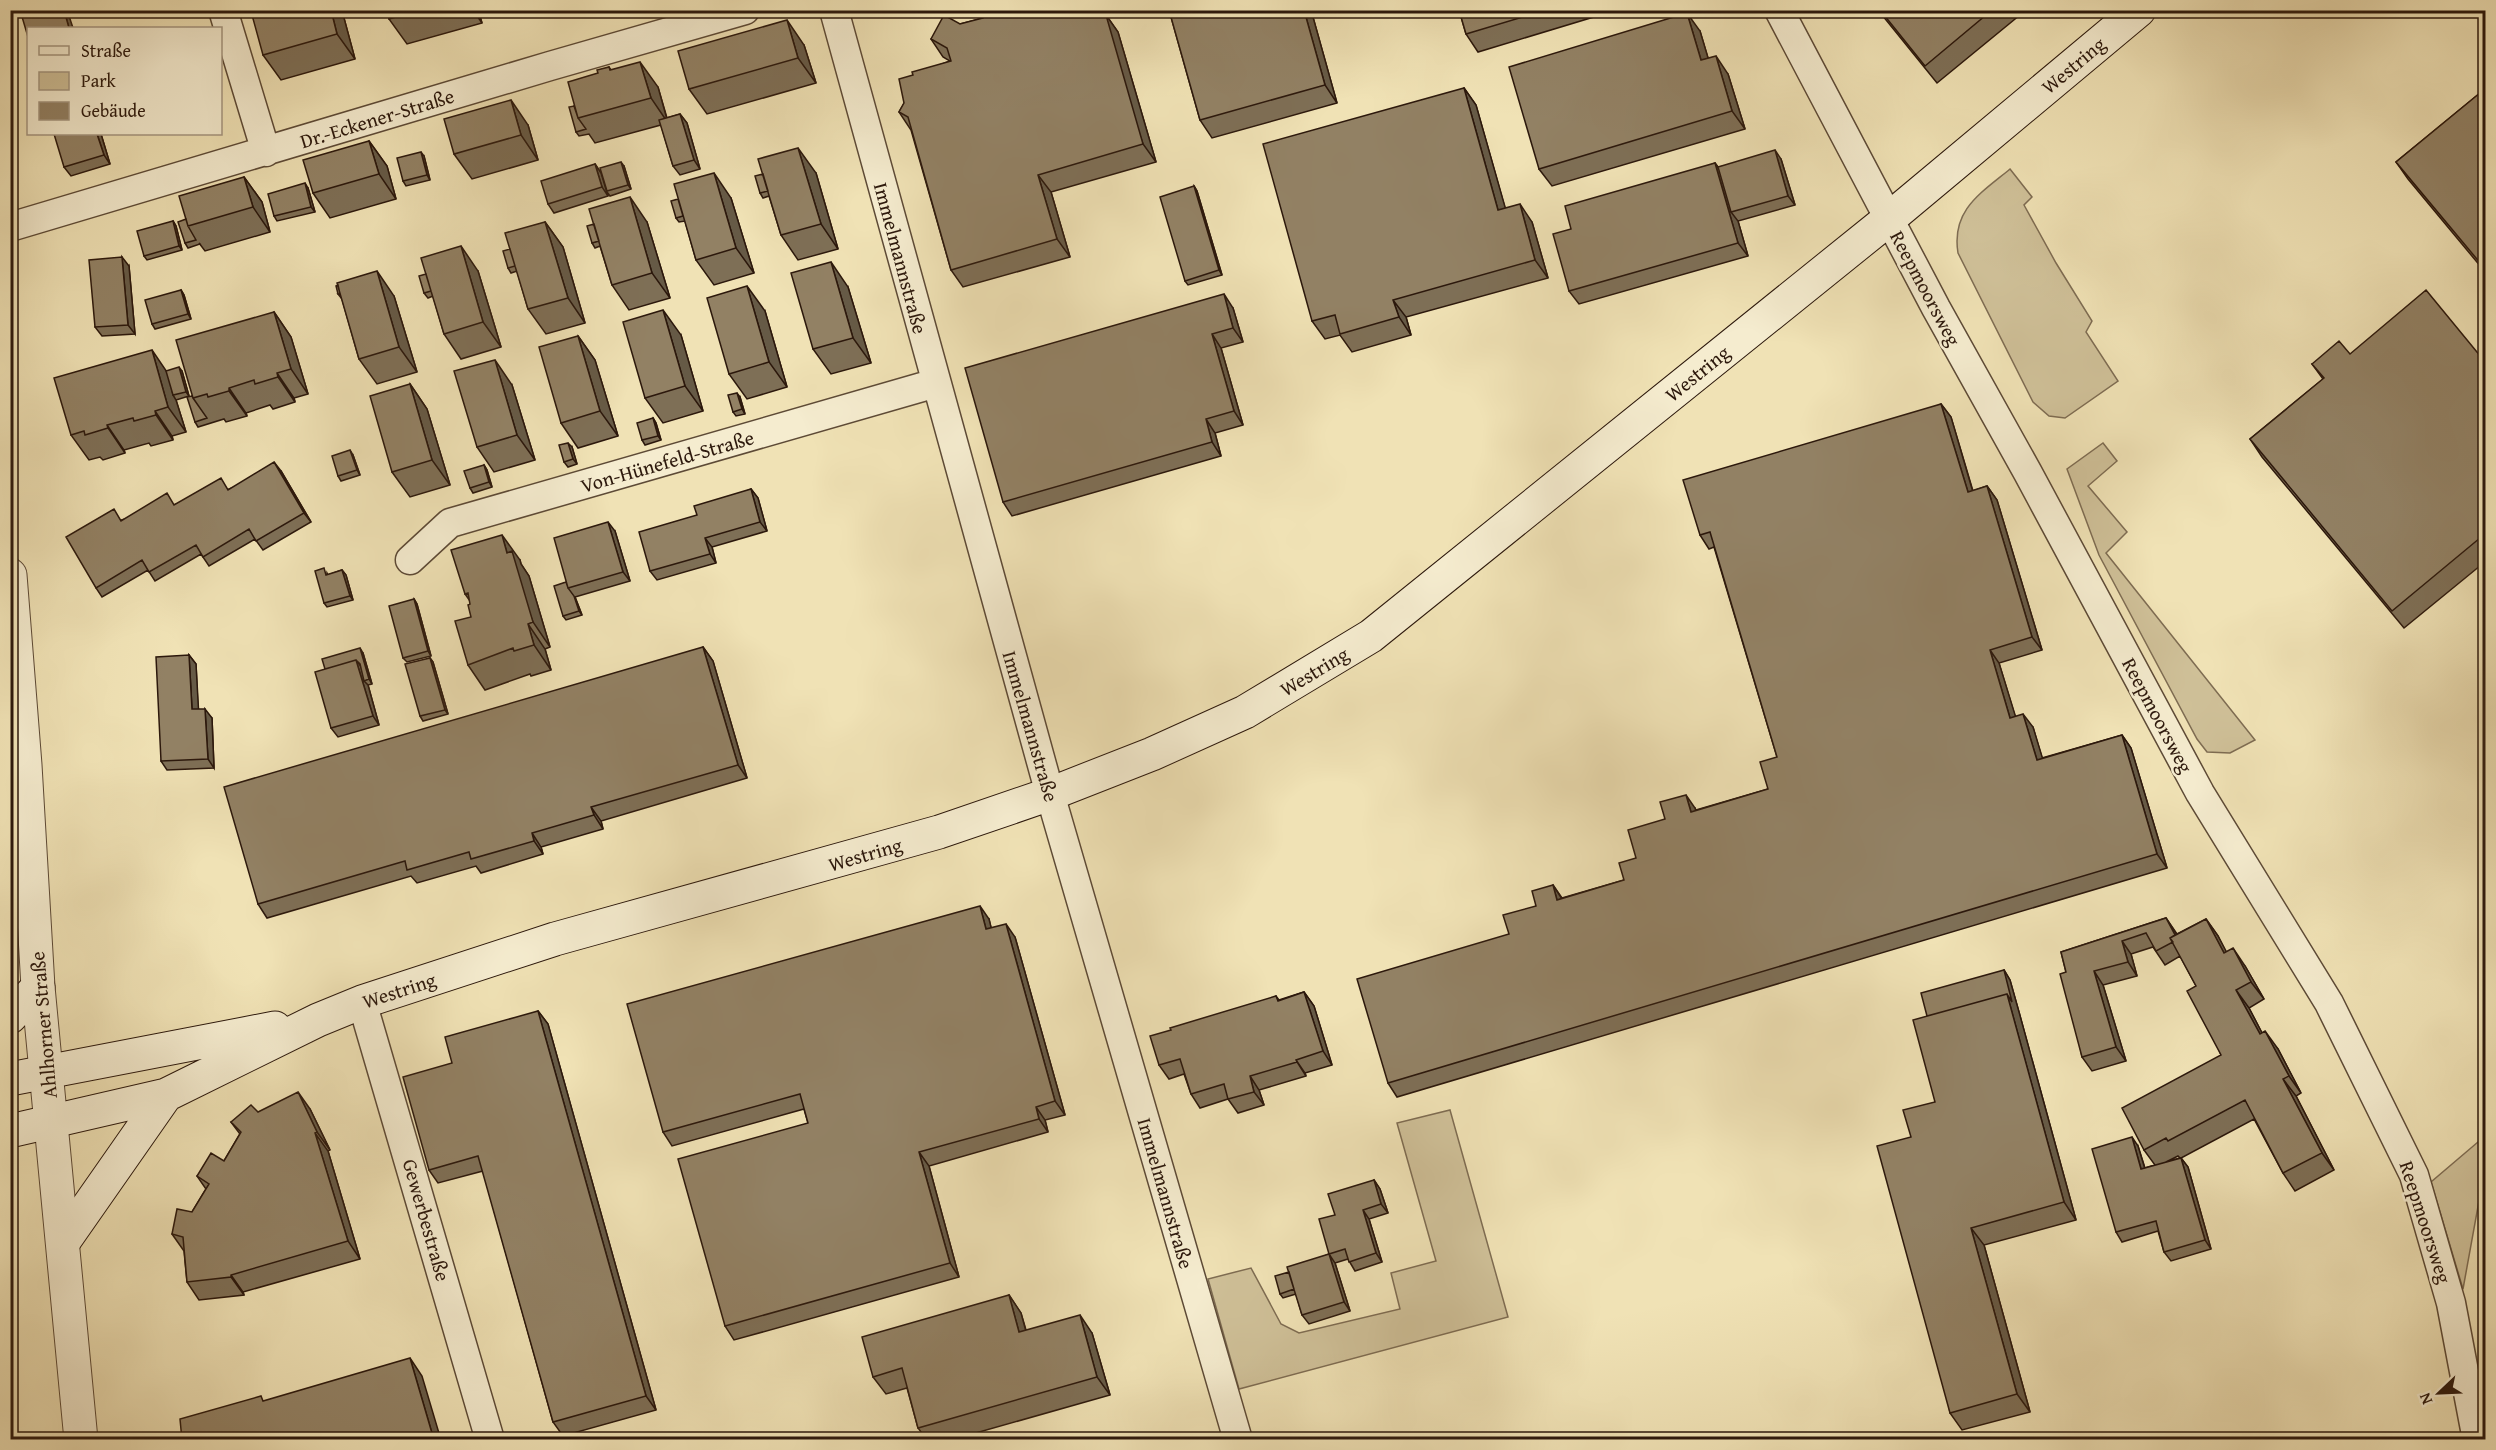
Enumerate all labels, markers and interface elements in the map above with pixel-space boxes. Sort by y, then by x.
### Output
legend [27,27,222,135]
street label: Westring [2035,30,2111,100]
text: Straße [81,37,131,64]
text: Park [81,67,117,94]
street label: Dr.-Eckener-Straße [296,81,458,155]
text: Gebäude [81,97,146,124]
street label: Immelmannstraße [867,179,935,337]
street label: Reepmoorsweg [1883,225,1969,351]
street label: Westring [1658,338,1736,408]
street label: Von-Hünefeld-Straße [577,422,757,500]
street label: Westring [1274,639,1354,703]
street label: Immelmannstraße [996,647,1066,805]
street label: Reepmoorsweg [2115,652,2201,778]
street label: Westring [825,830,905,878]
street label: Ahlhorner Straße [22,950,64,1100]
street label: Westring [359,965,439,1015]
street label: Immelmannstraße [1131,1114,1201,1272]
street label: Gewerbestraße [396,1155,458,1285]
street label: Reepmoorsweg [2393,1157,2459,1287]
north arrow [2409,1363,2469,1423]
text: N [2412,1389,2438,1408]

